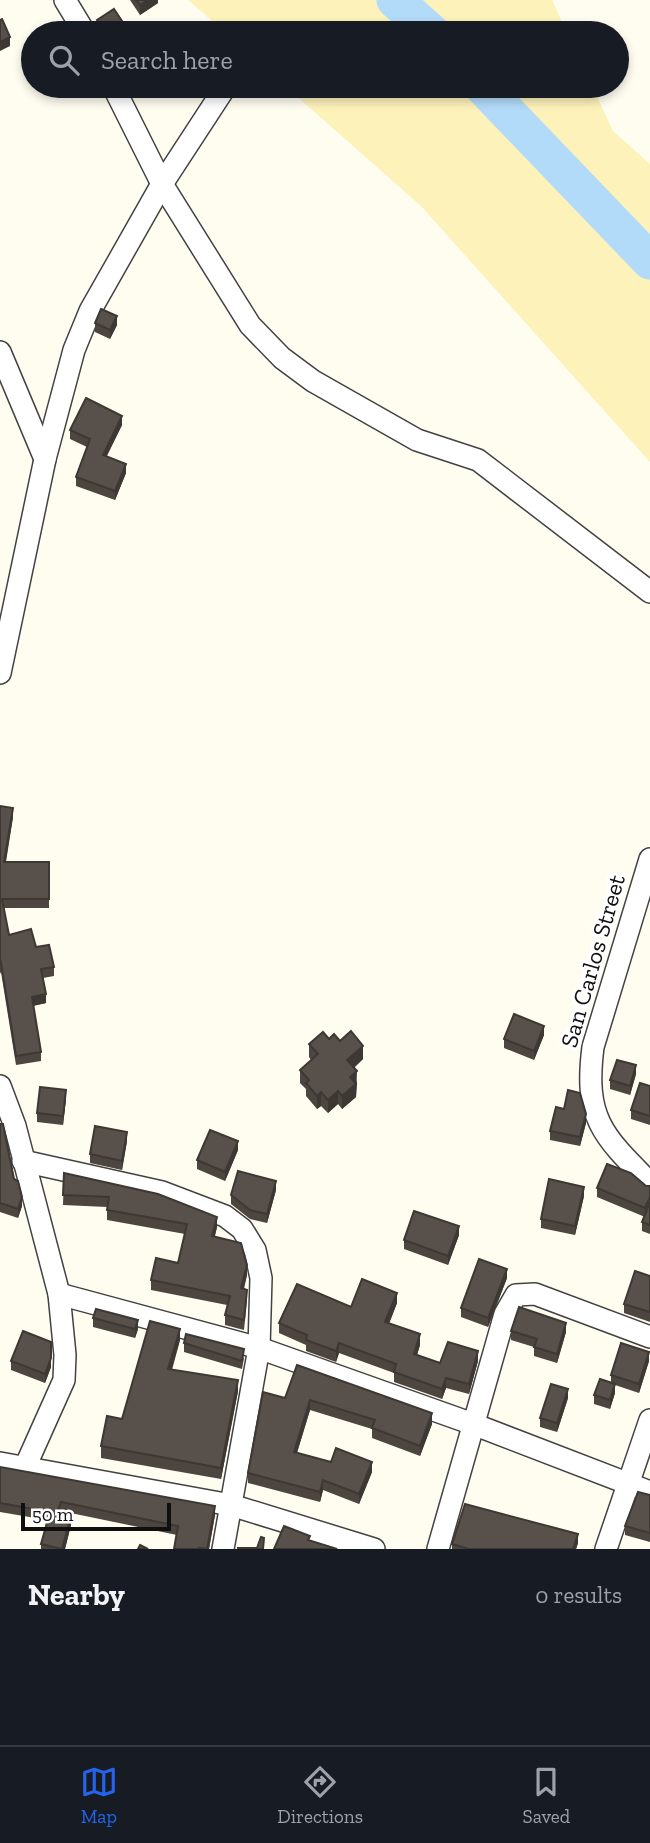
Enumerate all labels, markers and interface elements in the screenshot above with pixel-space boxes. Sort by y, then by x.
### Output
search box [21,21,629,98]
icon: search [45,41,83,79]
text: Search here [101,44,233,76]
street label: San Carlos Street [554,871,631,1051]
scale bar [21,1500,172,1532]
text: 50 m [32,1503,73,1526]
text: Nearby [28,1577,125,1613]
text: 0 results [535,1581,622,1609]
tab: Map [80,1763,118,1828]
tab: Directions [277,1763,363,1828]
tab: Saved [523,1763,570,1828]

